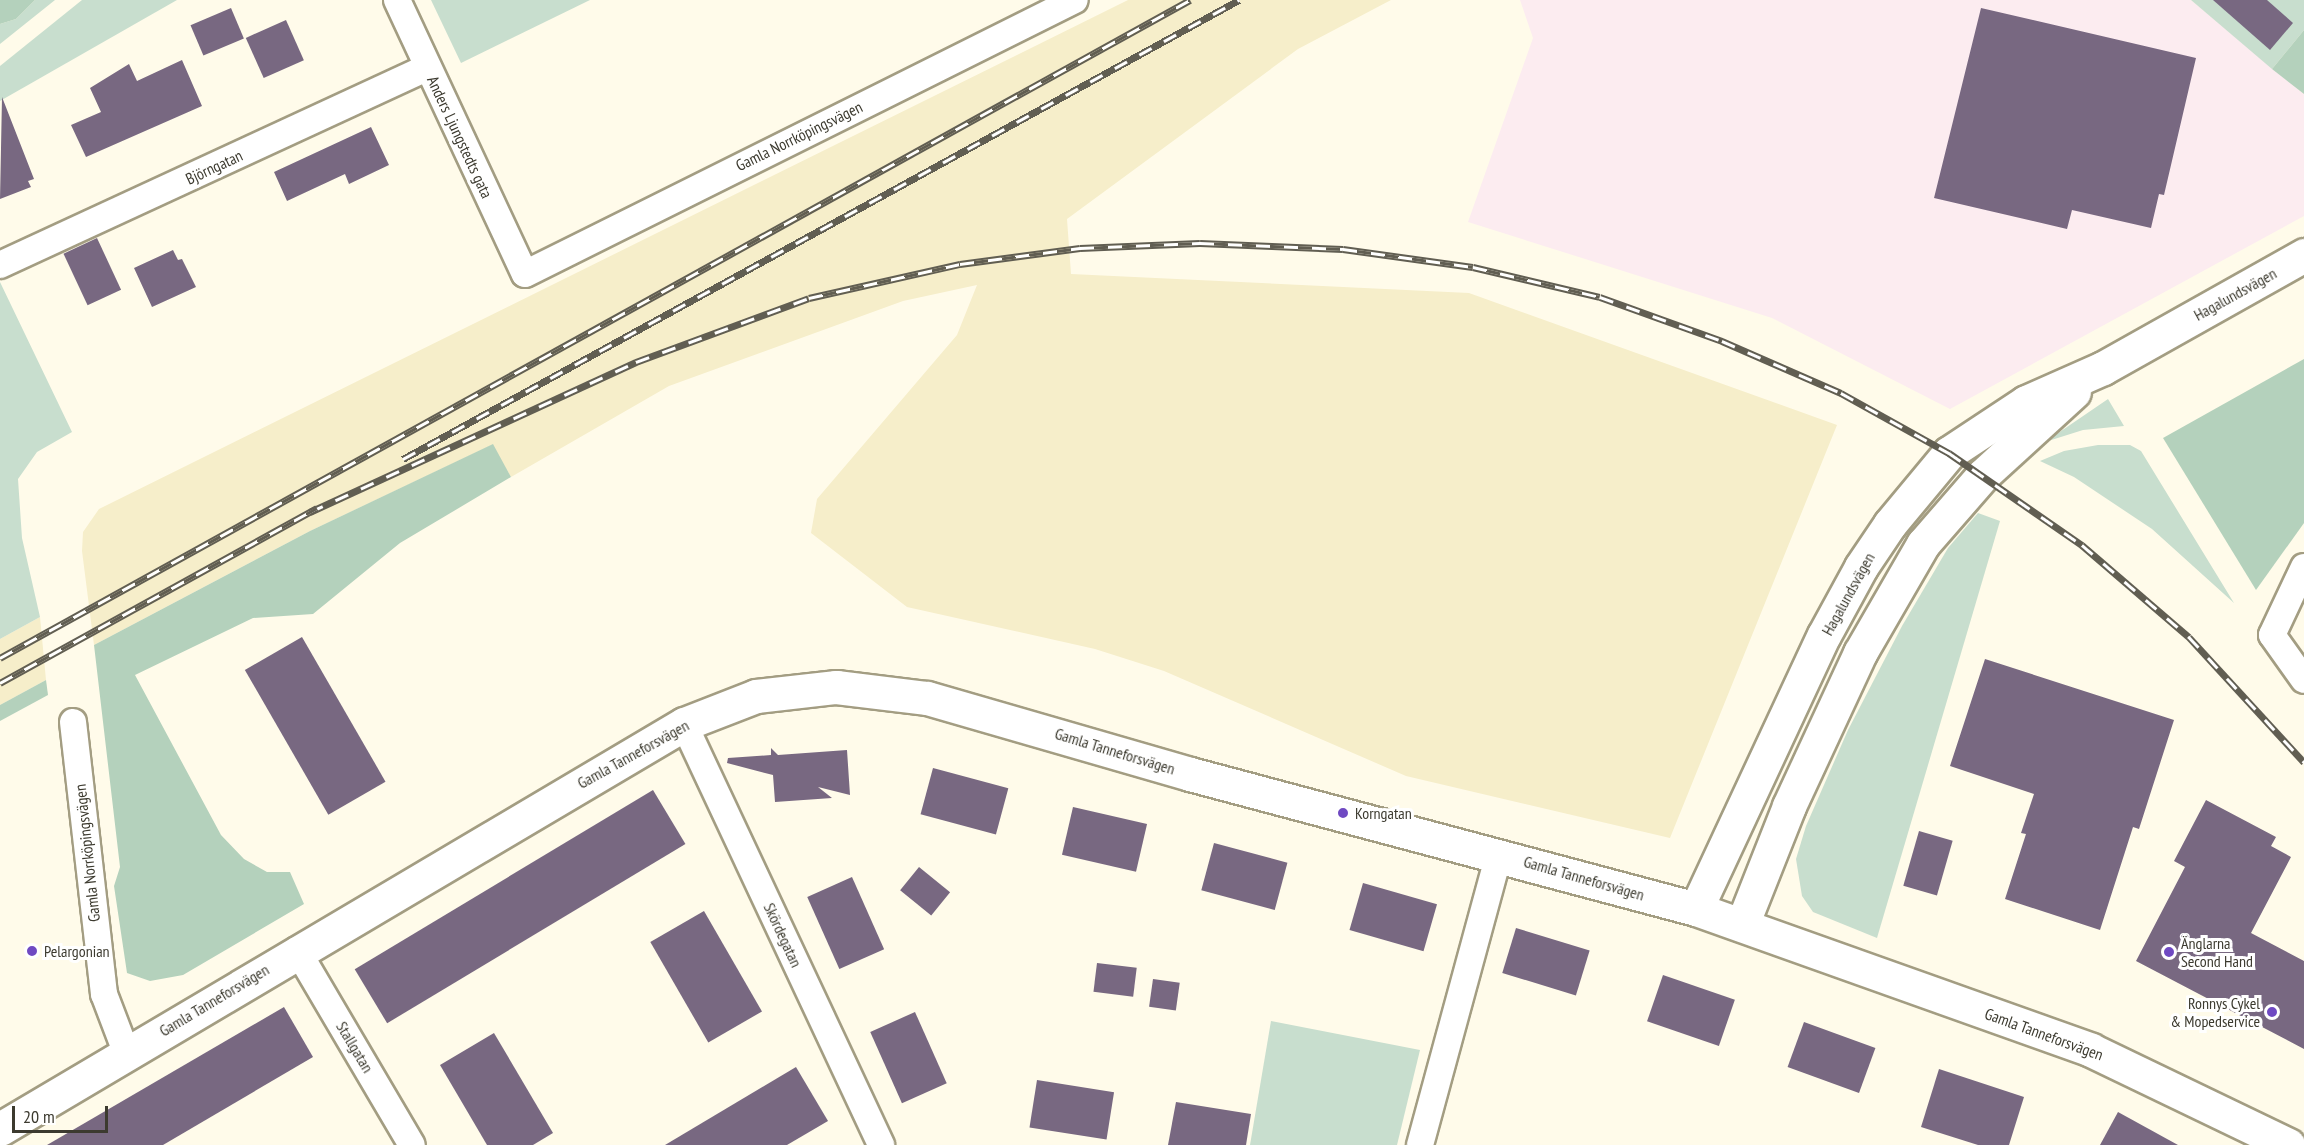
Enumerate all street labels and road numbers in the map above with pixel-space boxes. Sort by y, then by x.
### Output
street label: Anders Ljungstedts gata [423,73,497,201]
street label: Gamla Norrköpingsvägen [733,97,865,175]
street label: Björngatan [183,146,245,188]
street label: Hagalundsvägen [2190,263,2280,325]
street label: Hagalundsvägen [1817,549,1879,639]
street label: Gamla Tanneforsvägen [574,715,692,793]
street label: Gamla Tanneforsvägen [1052,724,1178,778]
street label: Gamla Norrköpingsvägen [70,783,104,923]
street label: Gamla Tanneforsvägen [1521,852,1647,904]
street label: Skördegatan [760,900,806,970]
street label: Gamla Tanneforsvägen [156,960,272,1040]
street label: Gamla Tanneforsvägen [1982,1004,2106,1064]
street label: Stallgatan [332,1018,378,1076]

